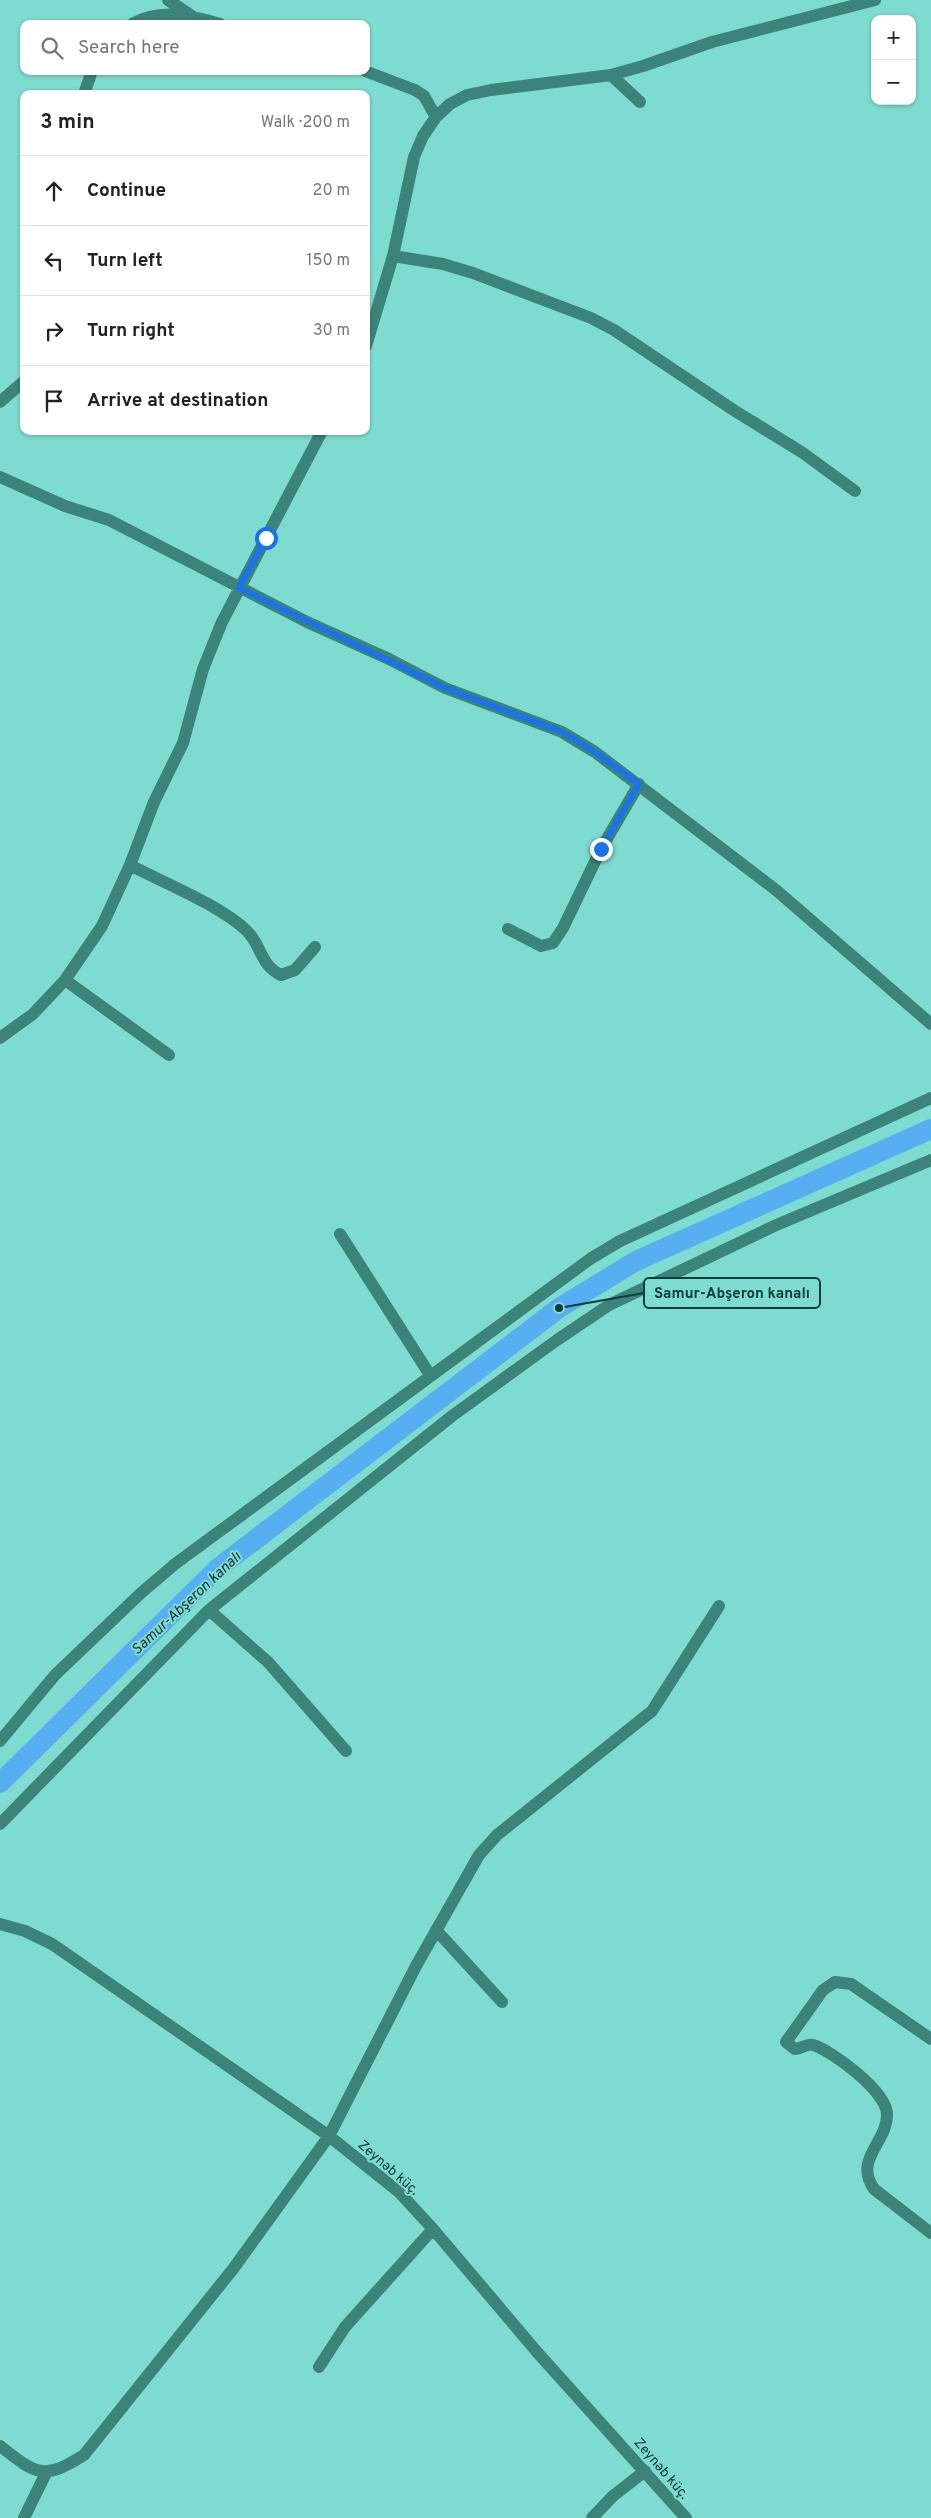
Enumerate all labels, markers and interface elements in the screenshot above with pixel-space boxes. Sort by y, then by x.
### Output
map controls [871,15,916,105]
button: + [871,15,916,60]
search box [20,20,370,75]
icon: search [38,34,66,62]
text: Search here [78,36,180,60]
button: − [871,60,916,105]
text: 3 min [40,109,95,136]
text: Walk · 200 m [261,113,350,133]
icon: ahead [40,177,68,205]
text: Continue [87,179,166,203]
text: 20 m [313,181,350,201]
icon: left [40,247,68,275]
text: Turn left [87,249,163,273]
text: 150 m [307,251,350,271]
icon: right [40,317,68,345]
text: Turn right [87,319,175,343]
text: 30 m [313,321,350,341]
icon: arrive [40,387,68,415]
text: Arrive at destination [87,389,268,413]
route start [255,527,278,550]
route end [590,838,613,861]
callout: Samur-Abşeron kanalı [644,1278,820,1308]
text: Samur-Abşeron kanalı [654,1285,810,1304]
water label: Samur-Abşeron kanalı [128,1548,246,1660]
street label: Zeynəb küç. [354,2137,422,2199]
street label: Zeynəb küç. [630,2435,692,2503]

